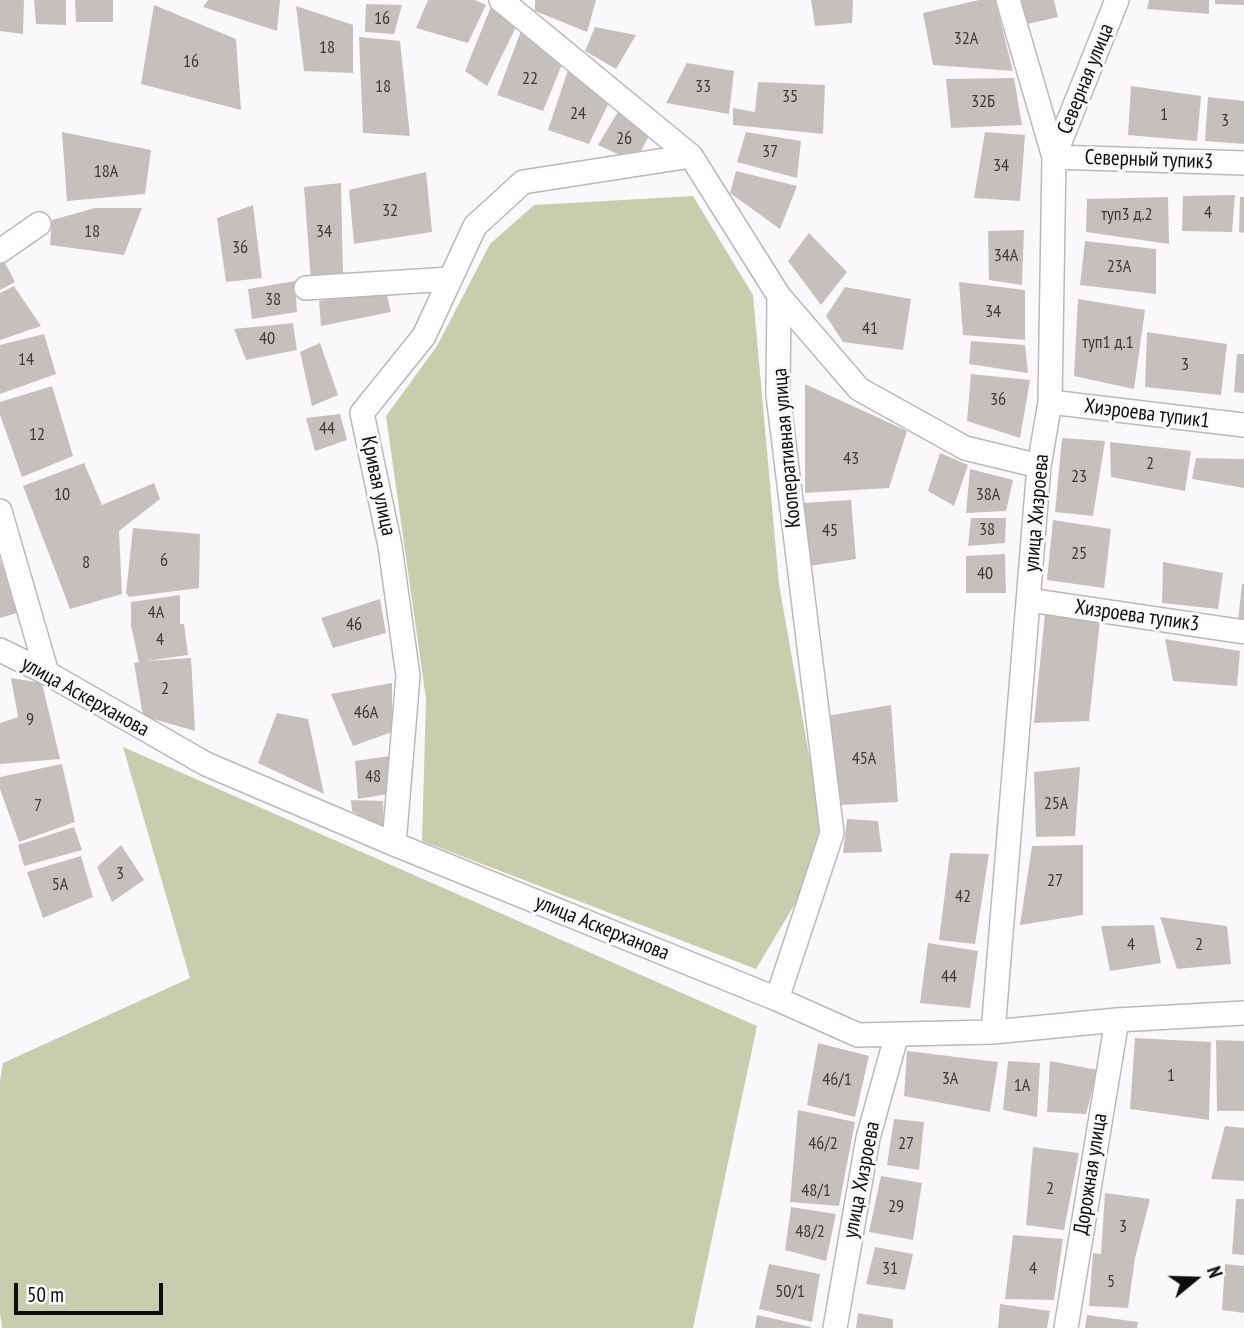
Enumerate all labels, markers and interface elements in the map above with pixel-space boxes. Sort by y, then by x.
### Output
house number: 16 [374,8,390,30]
street label: Северная улица [1052,20,1120,138]
house number: 32А [954,28,978,50]
house number: 18 [319,37,335,59]
house number: 16 [183,51,199,73]
house number: 22 [522,68,538,90]
house number: 18 [375,76,391,98]
house number: 33 [695,76,711,98]
house number: 35 [782,86,798,108]
house number: 32Б [971,91,995,113]
house number: 24 [570,103,586,125]
house number: 1 [1160,104,1168,126]
house number: 3 [1221,110,1229,132]
house number: 26 [616,128,632,150]
house number: 37 [762,141,778,163]
street label: Северный тупик3 [1084,145,1214,175]
house number: 34 [993,155,1009,177]
house number: 18А [94,161,118,183]
house number: 32 [382,200,398,222]
house number: 4 [1204,202,1212,224]
house number: туп3 д.2 [1101,204,1153,226]
house number: 18 [84,221,100,243]
house number: 34 [316,221,332,243]
house number: 36 [232,237,248,259]
house number: 34А [994,245,1018,267]
house number: 23А [1107,256,1131,278]
house number: 38 [265,289,281,311]
house number: 34 [985,301,1001,323]
house number: 41 [862,318,878,340]
house number: 40 [259,328,275,350]
house number: туп1 д.1 [1082,332,1134,354]
house number: 14 [18,349,34,371]
house number: 3 [1181,354,1189,376]
street label: Кооперативная улица [767,367,807,529]
house number: 36 [990,389,1006,411]
street label: Хиэроева тупик1 [1083,394,1211,434]
house number: 44 [319,418,335,440]
house number: 12 [29,424,45,446]
street label: Кривая улица [355,434,401,538]
house number: 43 [843,448,859,470]
street label: улица Хизроева [1019,453,1055,573]
house number: 2 [1146,453,1154,475]
house number: 23 [1071,466,1087,488]
house number: 10 [54,484,70,506]
house number: 38А [976,484,1000,506]
house number: 38 [979,519,995,541]
house number: 45 [822,520,838,542]
house number: 25 [1071,543,1087,565]
house number: 6 [160,550,168,572]
house number: 8 [82,552,90,574]
house number: 40 [977,563,993,585]
street label: Хизроева тупик3 [1073,595,1201,637]
house number: 4А [148,602,164,624]
house number: 46 [346,614,362,636]
house number: 4 [156,629,164,651]
street label: улица Аскерханова [17,652,153,742]
house number: 2 [161,678,169,700]
house number: 46А [354,702,378,724]
house number: 9 [26,709,34,731]
house number: 45А [852,748,876,770]
house number: 48 [365,766,381,788]
house number: 25А [1044,793,1068,815]
house number: 7 [34,795,42,817]
house number: 3 [116,863,124,885]
house number: 27 [1047,870,1063,892]
house number: 5А [52,874,68,896]
house number: 42 [955,886,971,908]
street label: улица Аскерханова [531,890,673,966]
house number: 4 [1127,934,1135,956]
house number: 2 [1195,934,1203,956]
house number: 44 [941,966,957,988]
house number: 1 [1167,1065,1175,1087]
house number: 3А [942,1068,958,1090]
house number: 46/1 [822,1069,852,1091]
house number: 1А [1014,1075,1030,1097]
street label: Дорожная улица [1069,1111,1113,1237]
street label: улица Хизроева [838,1120,886,1240]
house number: 46/2 [808,1133,838,1155]
house number: 27 [898,1133,914,1155]
house number: 2 [1046,1178,1054,1200]
house number: 48/1 [801,1180,831,1202]
house number: 29 [888,1196,904,1218]
house number: 3 [1119,1216,1127,1238]
house number: 48/2 [795,1221,825,1243]
north arrow [1160,1244,1230,1314]
house number: 31 [882,1258,898,1280]
house number: 4 [1029,1258,1037,1280]
text: N [1202,1263,1228,1281]
scale bar [18,1268,166,1312]
house number: 5 [1107,1271,1115,1293]
text: 50 m [27,1281,64,1308]
house number: 50/1 [775,1281,805,1303]

